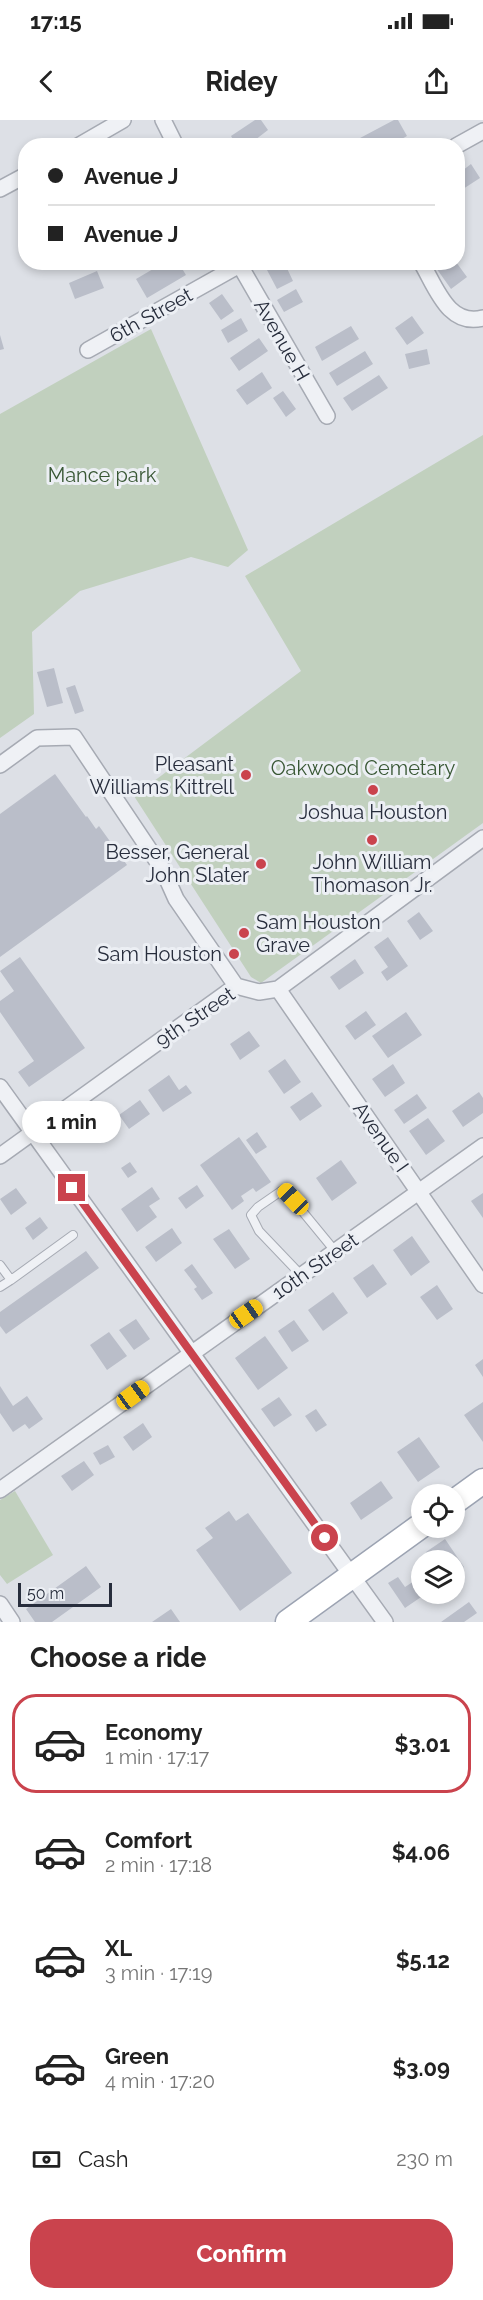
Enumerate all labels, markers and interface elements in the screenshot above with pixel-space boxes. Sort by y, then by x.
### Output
text: 17:15 [30,8,82,34]
icon: back [30,65,63,98]
icon: share [420,65,453,98]
text: Ridey [205,66,278,97]
text: Avenue J [84,163,179,189]
text: Avenue J [84,221,179,247]
street label: 6th Street [105,282,197,348]
street label: Avenue H [249,295,315,385]
park label: Mance park [48,463,157,487]
place label: Pleasant Williams Kittrell [90,752,235,799]
park label: Oakwood Cemetary [271,756,455,780]
marker: Pleasant Williams Kittrell [239,768,253,782]
marker: Joshua Houston [366,783,380,797]
place label: Joshua Houston [299,800,447,824]
marker: John William Thomason Jr. [365,833,379,847]
place label: Besser, General John Slater [105,840,250,887]
place label: John William Thomason Jr. [311,850,433,897]
marker: Besser, General John Slater [254,857,268,871]
place label: Sam Houston Grave [256,910,381,957]
marker: Sam Houston Grave [237,926,251,940]
place label: Sam Houston [97,942,222,966]
marker: Sam Houston [227,947,241,961]
street label: 9th Street [151,982,240,1052]
street label: Avenue I [348,1097,414,1177]
callout: 1 min [22,1101,122,1143]
text: 1 min [46,1110,97,1134]
route end [58,1174,85,1201]
car [274,1180,312,1218]
street label: 10th Street [267,1227,363,1304]
car [226,1296,266,1332]
car [113,1377,153,1413]
map controls [411,1484,465,1604]
button: locate [411,1484,465,1538]
route start [311,1524,338,1551]
button: layers [411,1550,465,1604]
scale bar [18,1580,112,1608]
text: 50 m [27,1584,64,1603]
text: Choose a ride [30,1642,206,1673]
icon: car [33,1717,87,1771]
text: Economy [105,1719,203,1745]
text: $3.01 [395,1731,450,1757]
text: 1 min · 17:17 [105,1745,209,1769]
icon: car [33,1825,87,1879]
text: Comfort [105,1827,192,1853]
text: $4.06 [392,1839,450,1865]
text: 2 min · 17:18 [105,1853,212,1877]
icon: car [33,1933,87,1987]
text: XL [105,1935,132,1961]
text: $5.12 [396,1947,450,1973]
text: 3 min · 17:19 [105,1961,212,1985]
icon: car [33,2041,87,2095]
text: Green [105,2043,169,2069]
text: $3.09 [392,2055,450,2081]
text: 4 min · 17:20 [105,2069,215,2093]
icon: cash [30,2143,63,2176]
text: Cash [78,2146,129,2172]
text: 230 m [396,2147,453,2171]
button: Confirm [30,2219,453,2288]

